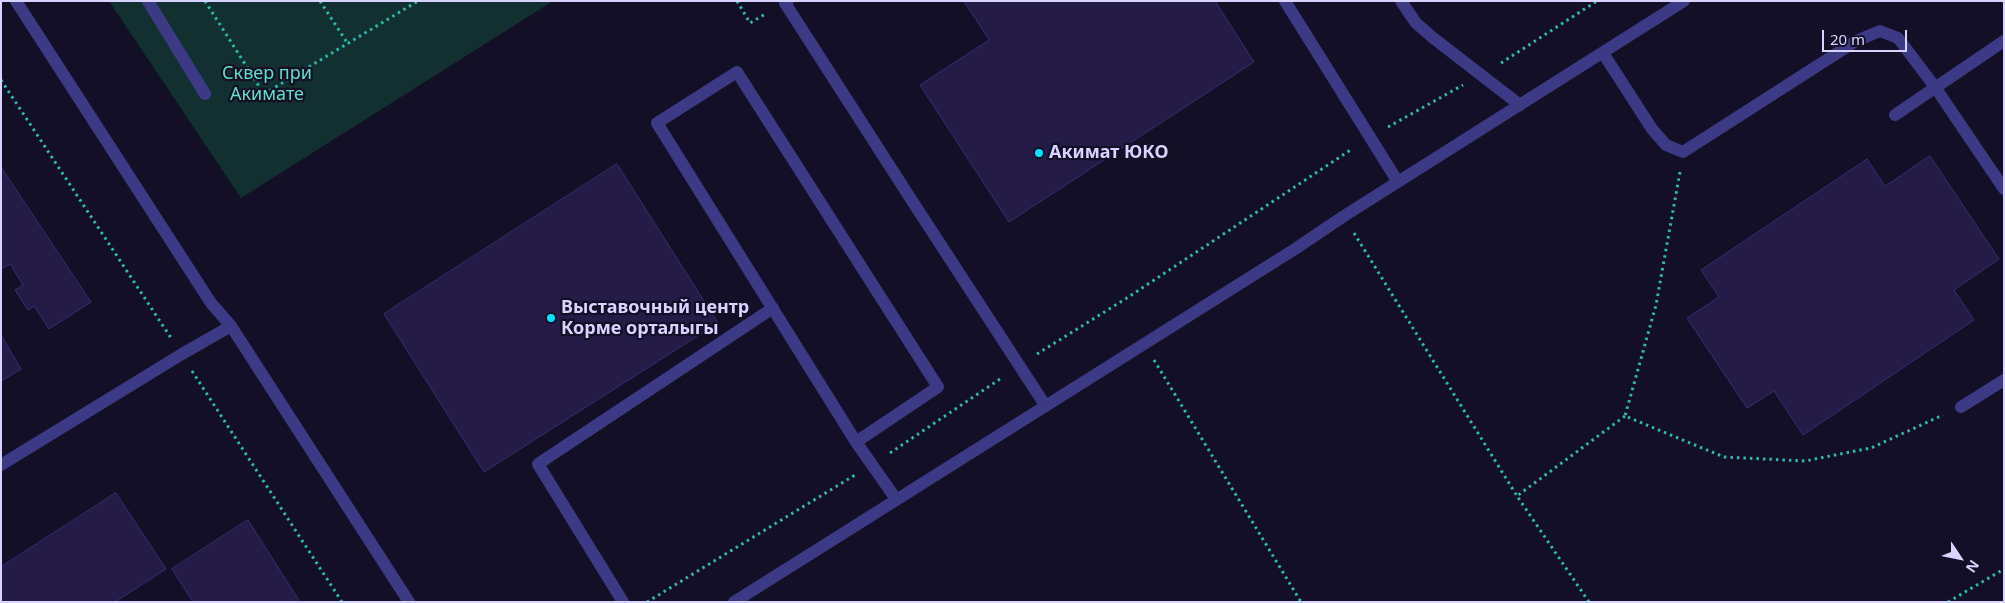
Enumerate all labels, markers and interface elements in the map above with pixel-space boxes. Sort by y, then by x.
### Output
scale bar [1825,20,1910,52]
text: 20 m [1830,29,1865,49]
park label: Сквер при Акимате [222,63,312,106]
place label: Акимат ЮКО [1049,142,1168,164]
marker: Акимат ЮКО [1033,147,1045,159]
place label: Выставочный центр Корме орталыгы [561,297,749,340]
marker: Выставочный центр Корме орталыгы [545,312,557,324]
north arrow [1935,533,1985,583]
text: N [1962,557,1984,577]

